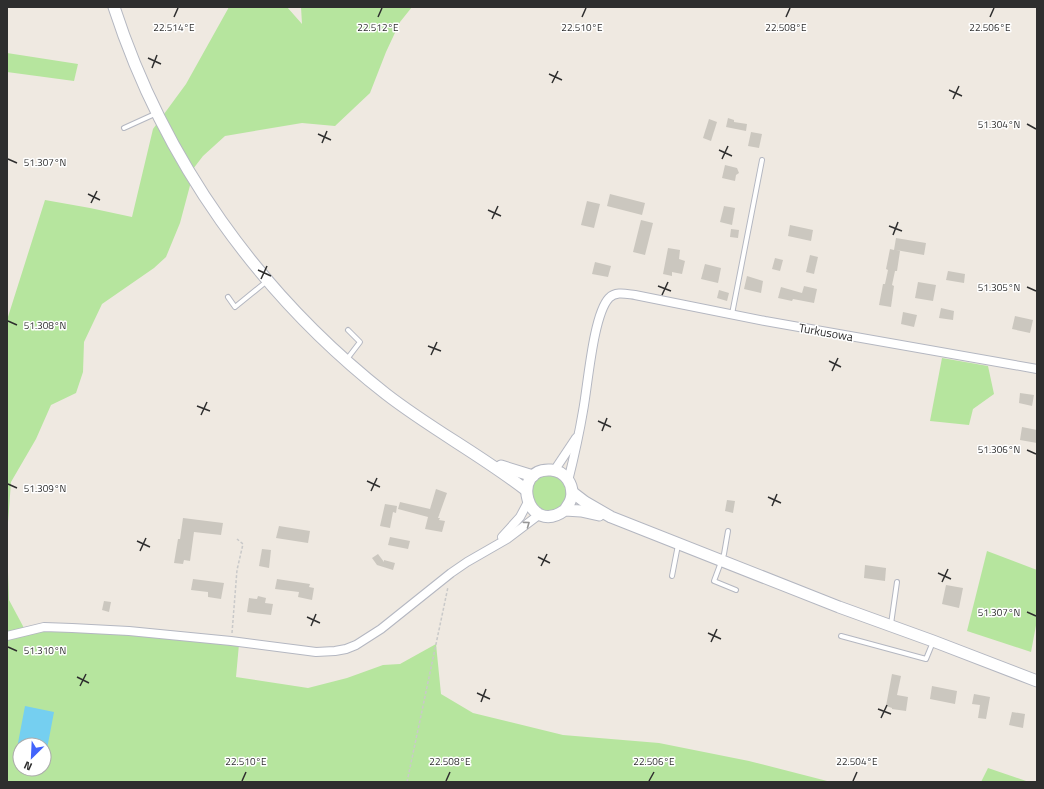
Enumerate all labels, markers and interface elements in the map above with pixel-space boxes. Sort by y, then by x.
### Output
text: 22.514°E [153,20,195,35]
text: 22.512°E [357,20,399,35]
text: 22.510°E [561,20,603,35]
text: 22.508°E [765,20,807,35]
text: 22.506°E [969,20,1011,35]
text: 51.304°N [978,117,1020,132]
text: 51.307°N [24,155,66,170]
text: 51.305°N [978,280,1020,295]
text: 51.308°N [24,318,66,333]
street label: Turkusowa [797,318,855,346]
text: 51.306°N [978,442,1020,457]
text: 51.309°N [24,481,66,496]
one-way arrow [522,522,529,529]
text: 51.307°N [978,605,1020,620]
text: 51.310°N [24,643,66,658]
north arrow [12,737,52,777]
text: 22.510°E [225,754,267,769]
text: 22.508°E [429,754,471,769]
text: 22.506°E [633,754,675,769]
text: 22.504°E [836,754,878,769]
text: N [21,757,35,775]

